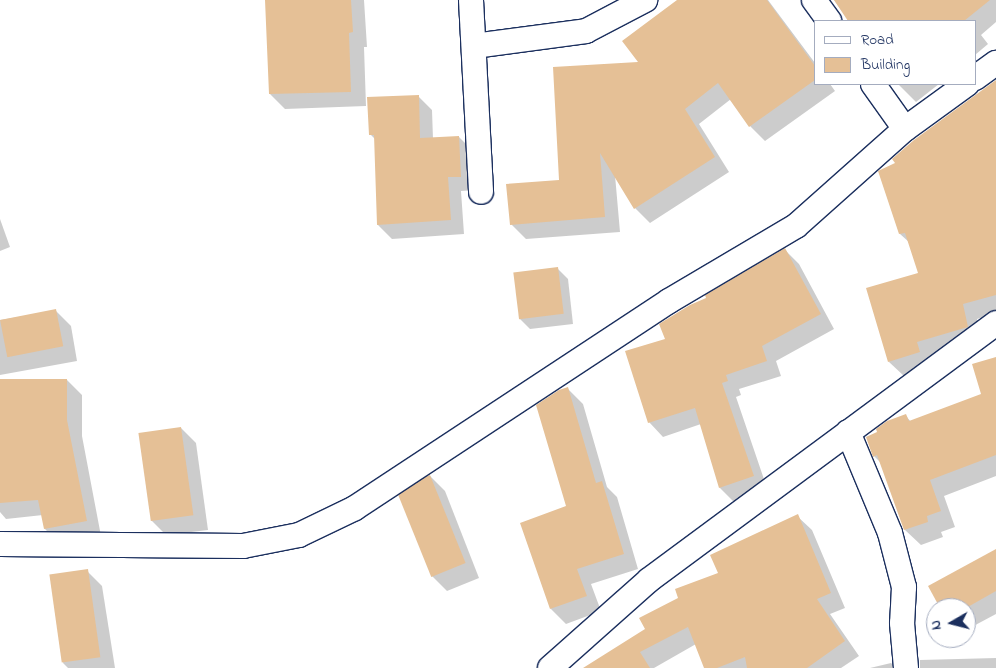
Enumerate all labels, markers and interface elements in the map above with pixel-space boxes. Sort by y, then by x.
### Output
legend [814,20,976,85]
text: Road [861,29,894,51]
text: Building [861,54,910,76]
north arrow [926,598,976,648]
text: N [926,619,948,631]

